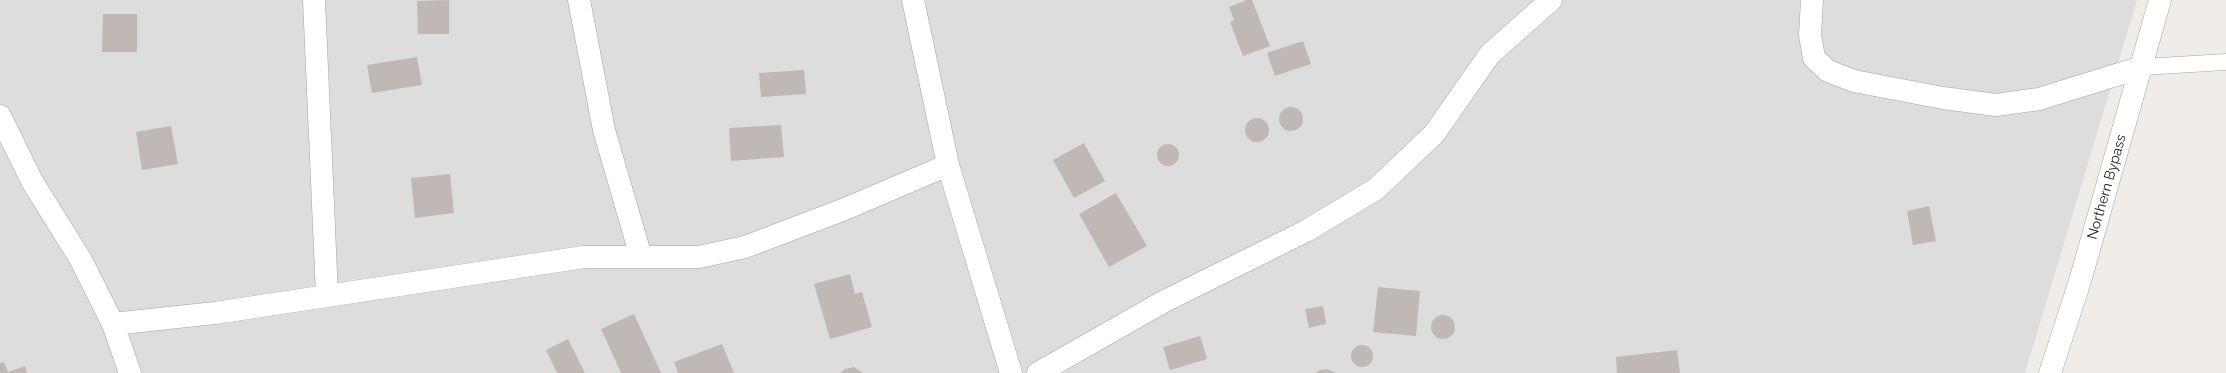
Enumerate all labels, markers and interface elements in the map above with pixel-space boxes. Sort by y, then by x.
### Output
street label: Northern Bypass [2084,133,2130,241]

